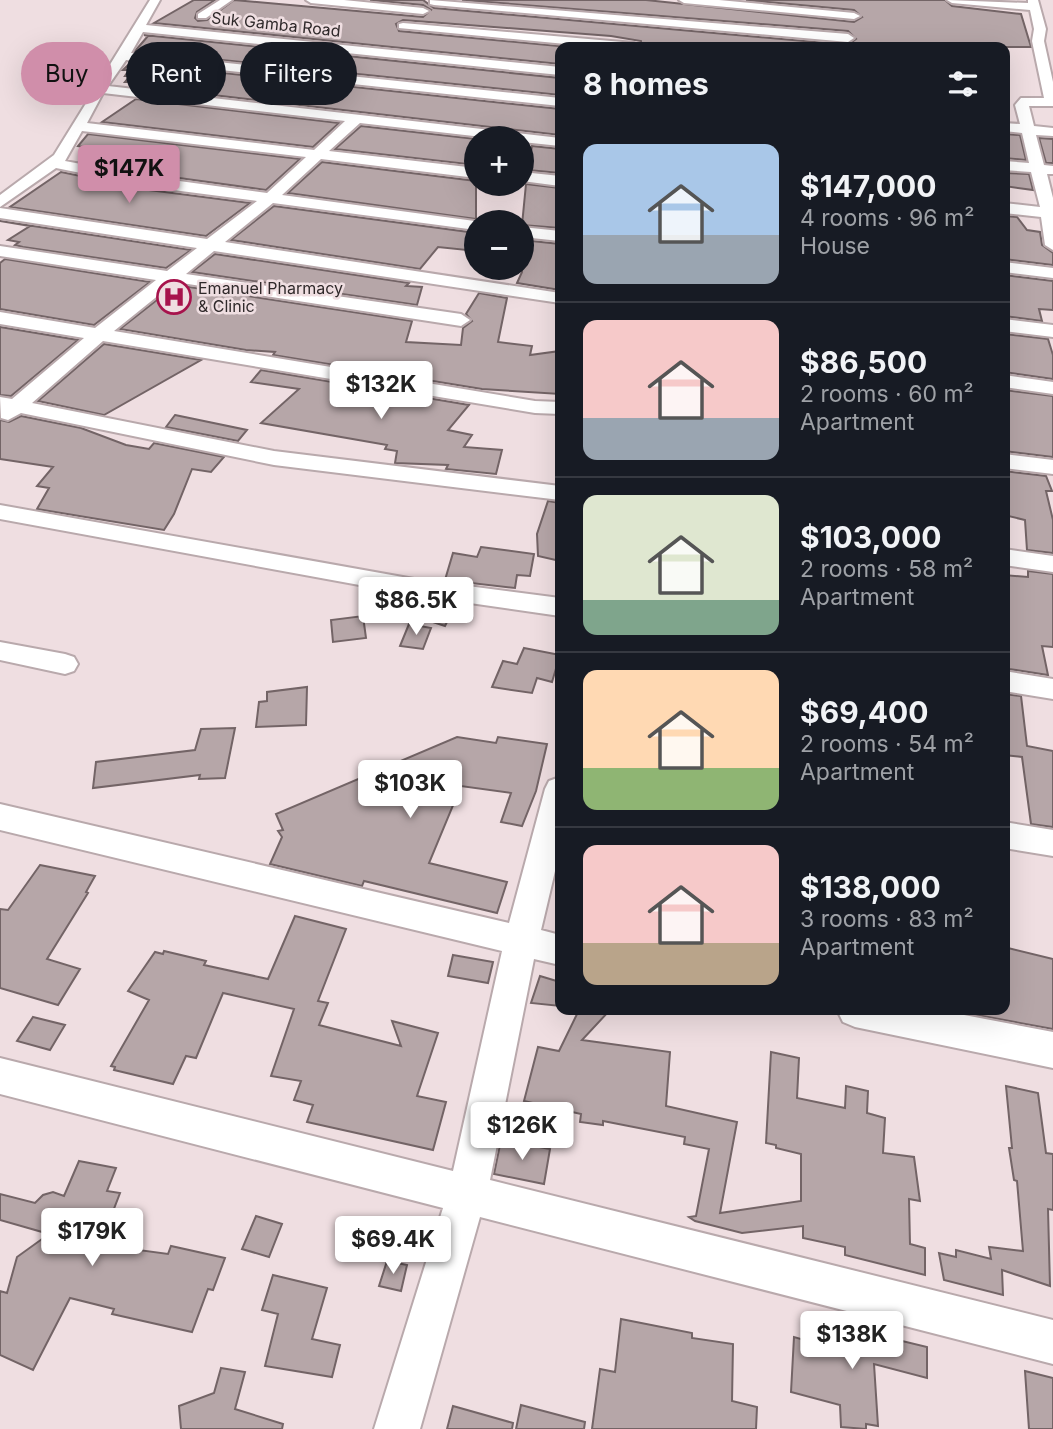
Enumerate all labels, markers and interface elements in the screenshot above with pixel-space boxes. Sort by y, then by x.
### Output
street label: Suk Gamba Road [210,7,342,41]
chip: Buy [21,42,112,105]
chip: Rent [126,42,226,105]
chip: Filters [240,42,357,105]
icon: filters [944,65,982,103]
text: 8 homes [583,66,709,102]
map controls [464,126,534,280]
button: + [464,126,534,196]
pin: $147K [80,146,178,205]
text: $147K [94,154,164,182]
text: $147,000 [800,168,936,204]
icon: home [639,172,723,256]
text: 4 rooms · 96 m² [800,204,974,232]
button: − [464,210,534,280]
text: House [800,232,870,260]
hospital icon: Emanuel Pharmacy & Clinic [155,278,193,316]
place label: Emanuel Pharmacy & Clinic [198,278,343,316]
text: $86,500 [800,344,927,380]
icon: home [639,348,723,432]
pin: $132K [332,362,430,421]
text: $132K [346,370,416,398]
text: 2 rooms · 60 m² [800,380,974,408]
text: Apartment [800,408,914,436]
text: $103,000 [800,519,941,555]
icon: home [639,523,723,607]
text: 2 rooms · 58 m² [800,555,973,583]
pin: $86.5K [359,578,473,637]
text: Apartment [800,583,914,611]
text: $86.5K [374,586,458,614]
text: $69,400 [800,694,929,730]
icon: home [639,698,723,782]
text: 2 rooms · 54 m² [800,730,974,758]
text: Apartment [800,758,914,786]
pin: $103K [361,760,459,820]
text: $103K [374,769,446,797]
text: $138,000 [800,869,941,905]
icon: home [639,873,723,957]
text: 3 rooms · 83 m² [800,905,974,933]
text: Apartment [800,933,914,961]
pin: $126K [473,1102,571,1162]
text: $126K [487,1111,557,1139]
pin: $179K [43,1208,141,1268]
pin: $69.4K [336,1216,450,1276]
text: $179K [57,1217,127,1245]
text: $69.4K [351,1225,435,1253]
pin: $138K [803,1312,901,1371]
text: $138K [816,1320,888,1348]

